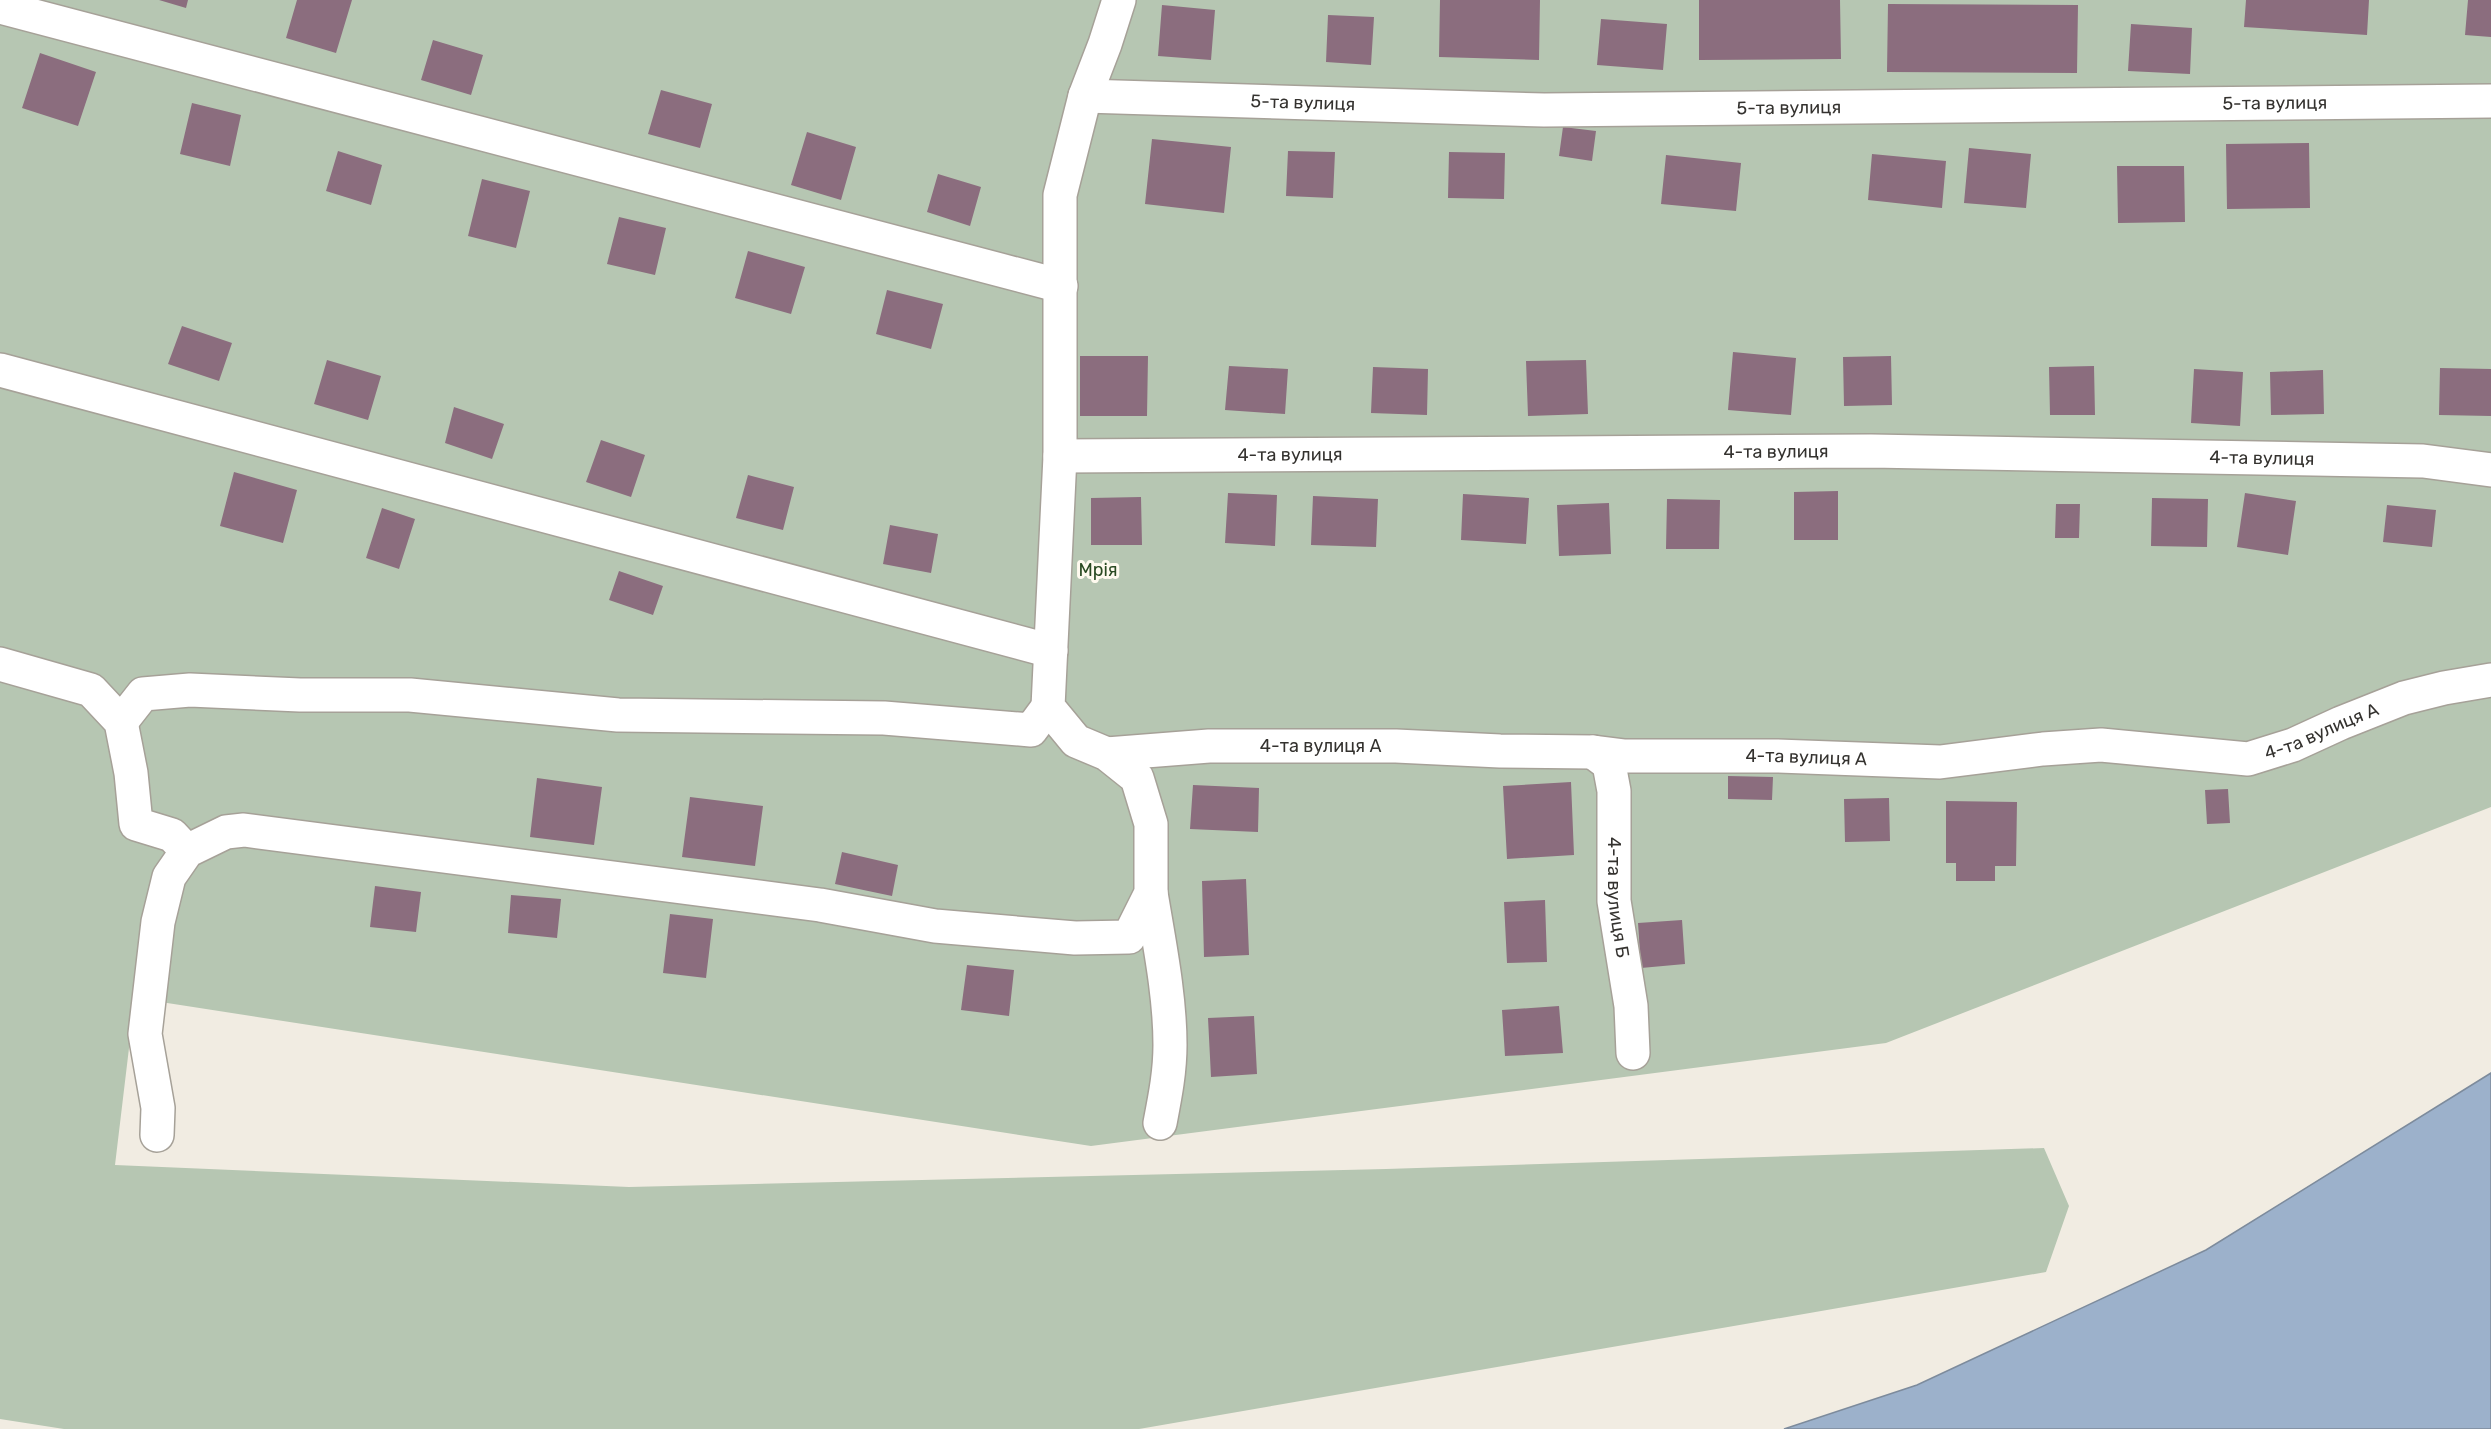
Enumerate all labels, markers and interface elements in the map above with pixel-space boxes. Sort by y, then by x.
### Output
street label: 5-та вулиця [1250,90,1356,115]
street label: 5-та вулиця [2222,92,2327,115]
street label: 5-та вулиця [1736,96,1841,119]
street label: 4-та вулиця [1723,440,1829,463]
street label: 4-та вулиця [1237,443,1343,466]
street label: 4-та вулиця [2209,446,2315,470]
park label: Мрія [1078,559,1118,581]
street label: 4-та вулиця А [2262,698,2382,764]
street label: 4-та вулиця А [1260,735,1382,757]
street label: 4-та вулиця А [1745,745,1868,770]
street label: 4-та вулиця Б [1603,837,1634,959]

